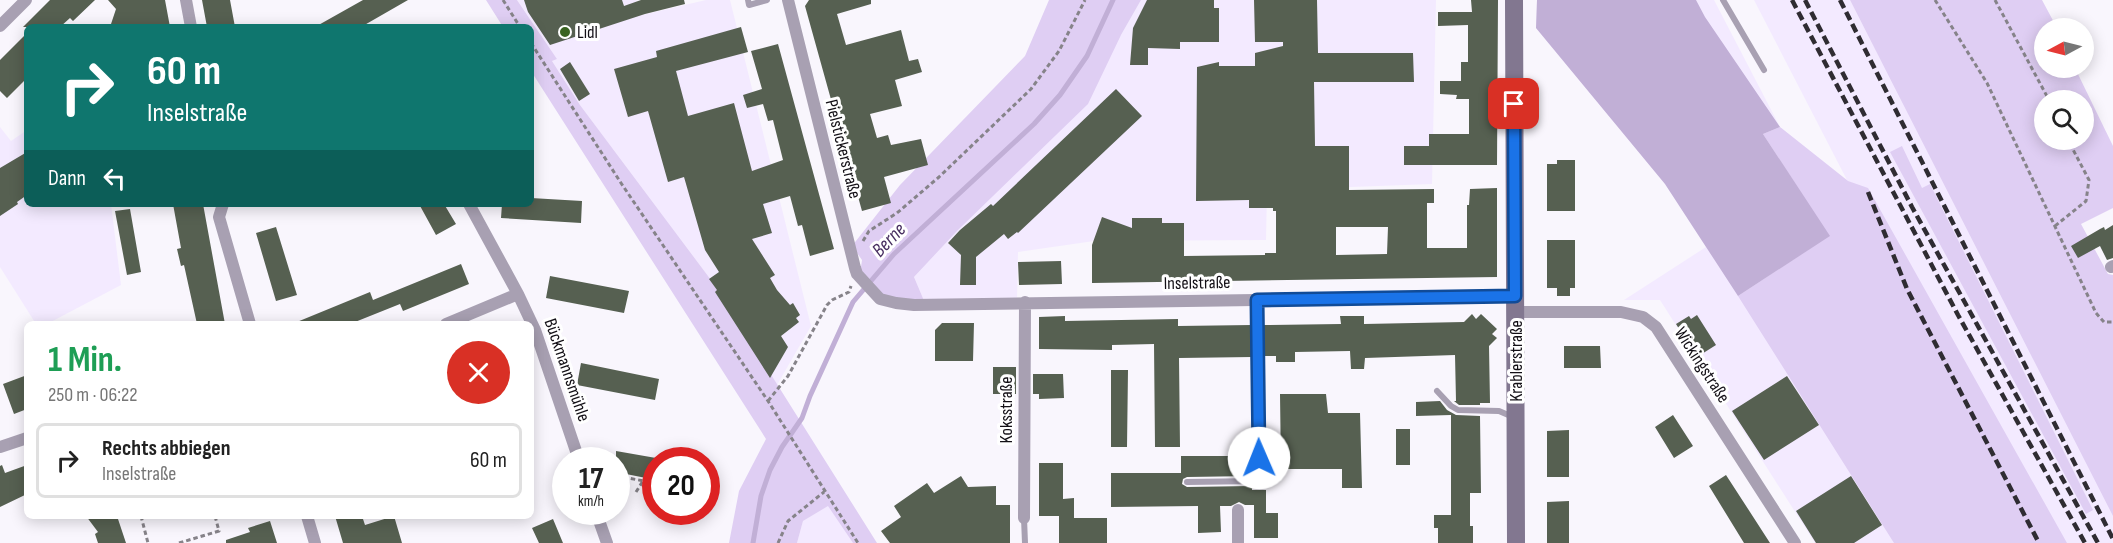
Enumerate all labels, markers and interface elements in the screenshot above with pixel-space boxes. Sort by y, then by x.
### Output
north arrow [2034,18,2094,78]
map controls [2034,18,2094,150]
place label: Lidl [577,22,598,43]
marker: Lidl [558,25,572,39]
text: 60 m [147,46,221,97]
icon: right [48,48,126,126]
pin [1488,78,1539,129]
icon: arrive [1497,87,1530,120]
button: search [2034,90,2094,150]
text: Inselstraße [147,97,247,129]
street label: Pielstickerstraße [821,97,865,201]
icon: left [98,162,131,195]
text: Dann [48,165,86,192]
water label: Berne [867,218,911,262]
street label: Inselstraße [1163,272,1231,294]
street label: Bückmannsmühle [540,316,594,424]
street label: Krablerstraße [1506,320,1527,402]
street label: Wickingstraße [1670,323,1734,407]
text: 1 Min. [48,339,122,382]
button: close [447,341,510,404]
street label: Koksstraße [996,377,1017,443]
text: 250 m · 06:22 [48,383,138,407]
position arrow [1227,426,1291,490]
text: Rechts abbiegen [102,435,231,462]
icon: right [51,444,84,477]
text: 60 m [470,447,507,474]
speed limit sign: 20 [642,447,720,525]
text: 17 [579,461,603,497]
text: Inselstraße [102,462,176,486]
text: km/h [578,492,604,511]

